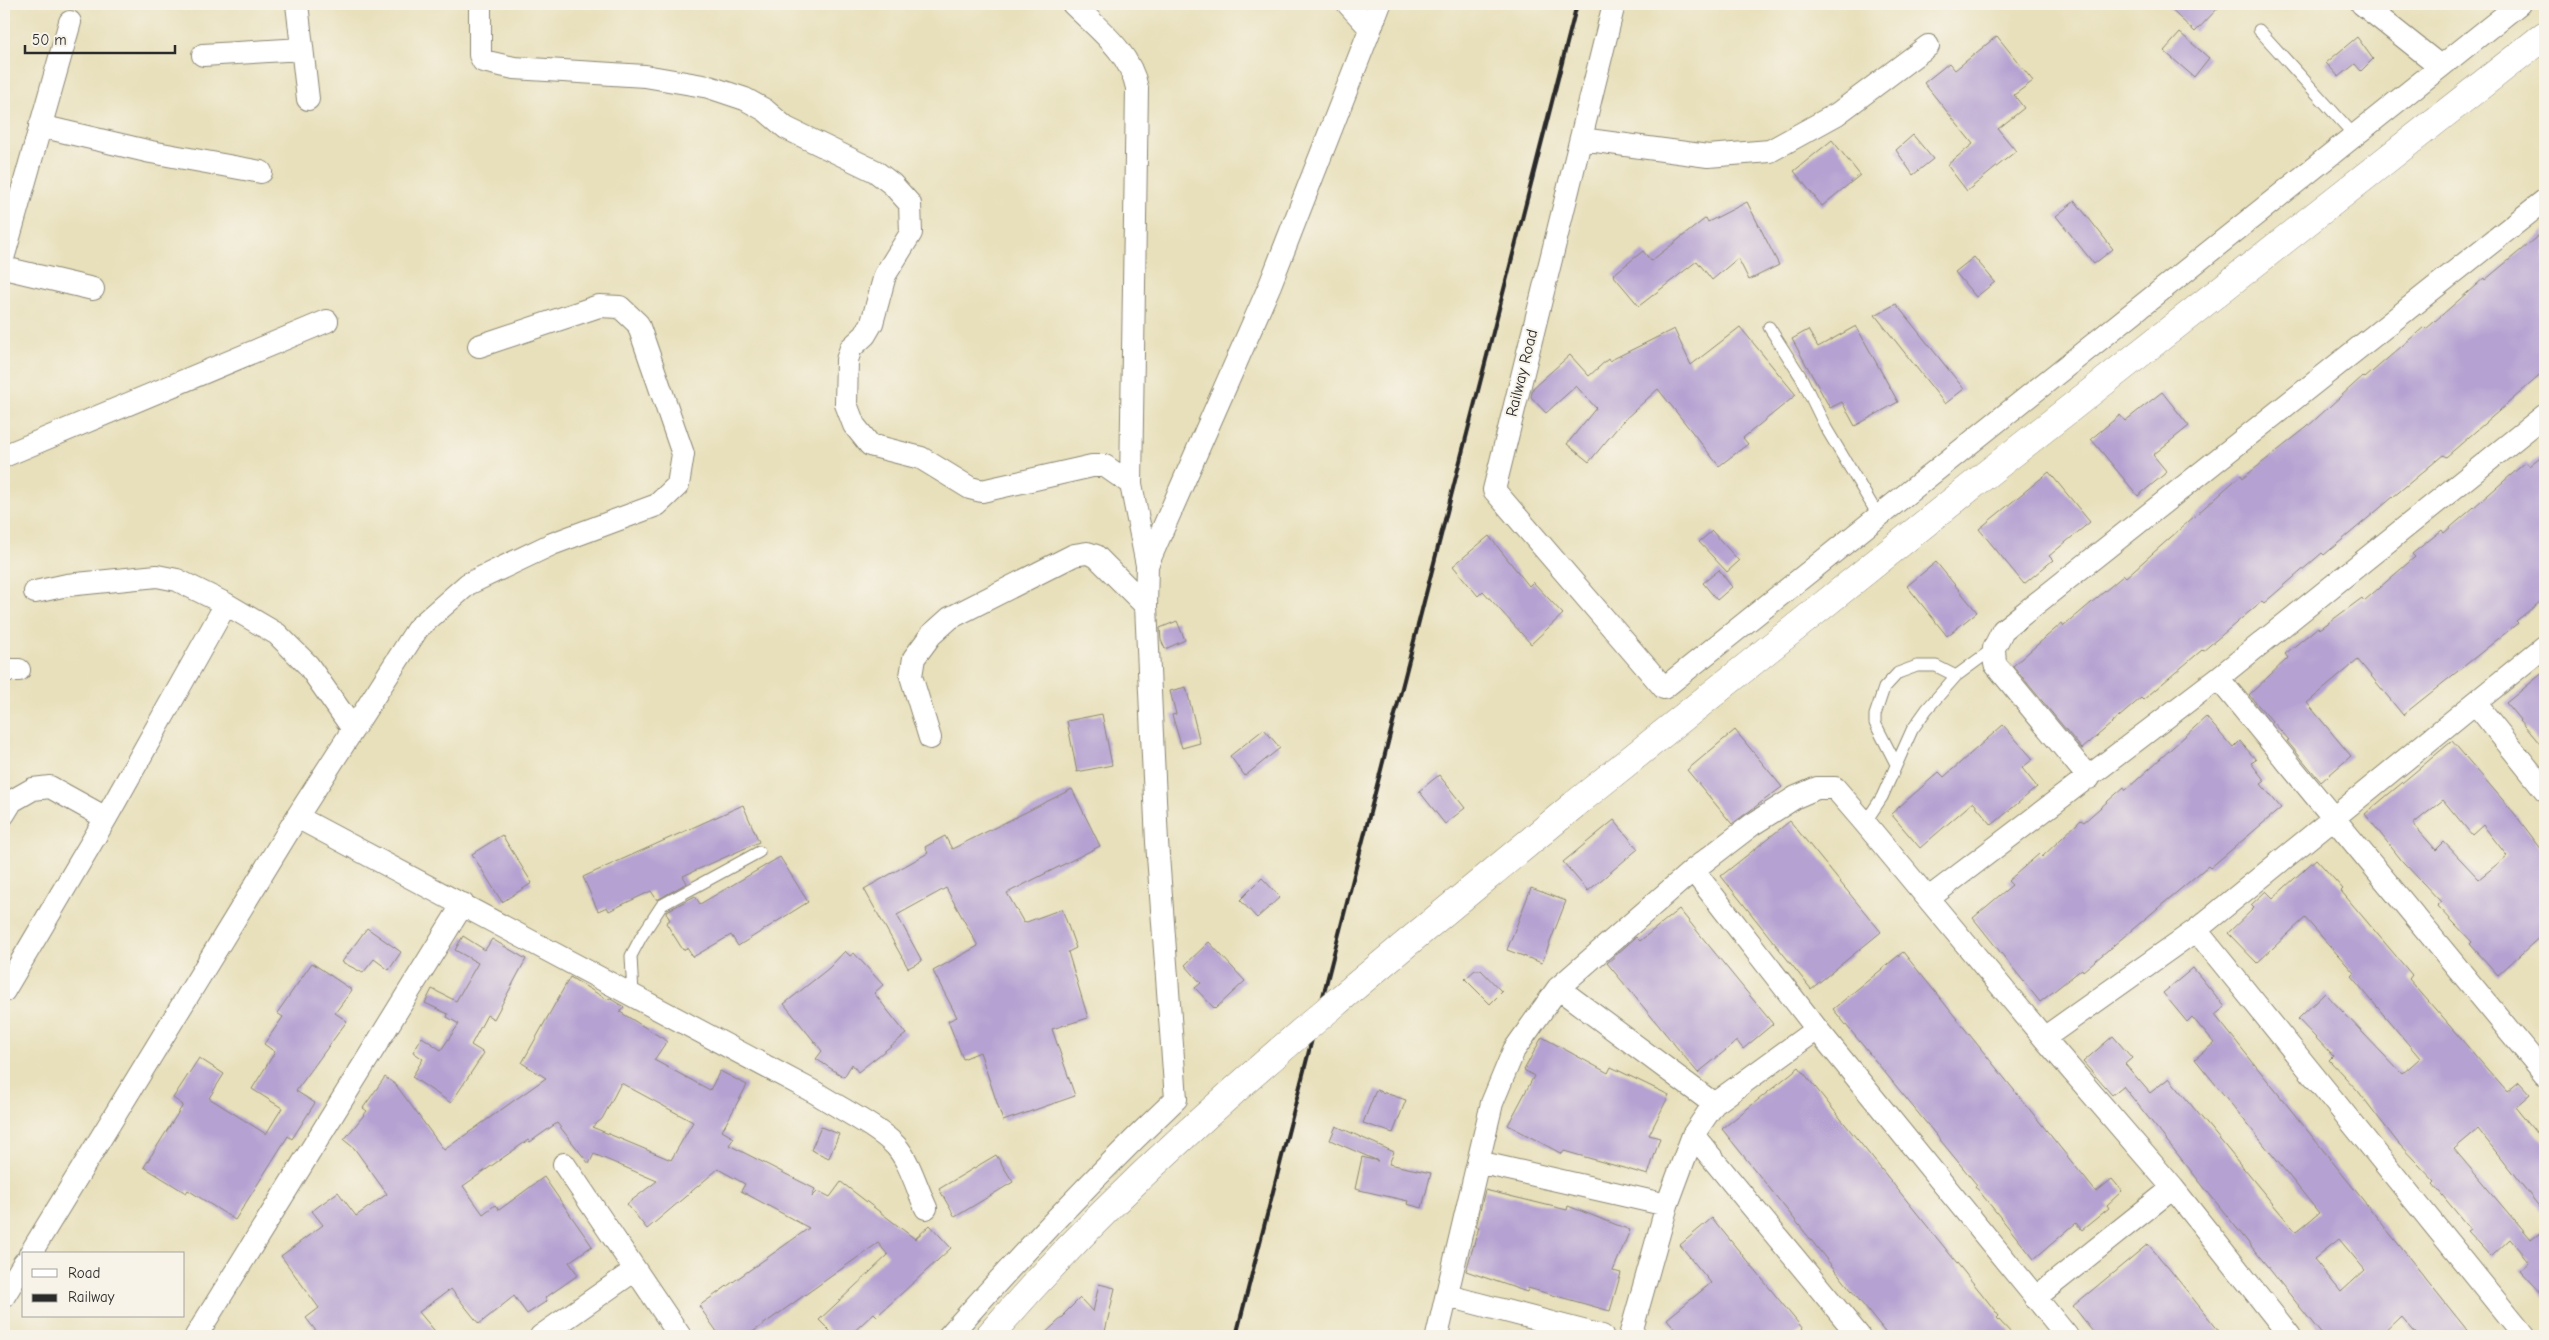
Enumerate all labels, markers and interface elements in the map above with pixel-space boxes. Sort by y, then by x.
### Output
scale bar [25,22,175,54]
text: 50 m [32,31,67,49]
street label: Railway Road [1502,327,1542,419]
legend [22,1252,185,1318]
text: Road [68,1264,100,1282]
text: Railway [68,1288,115,1306]

